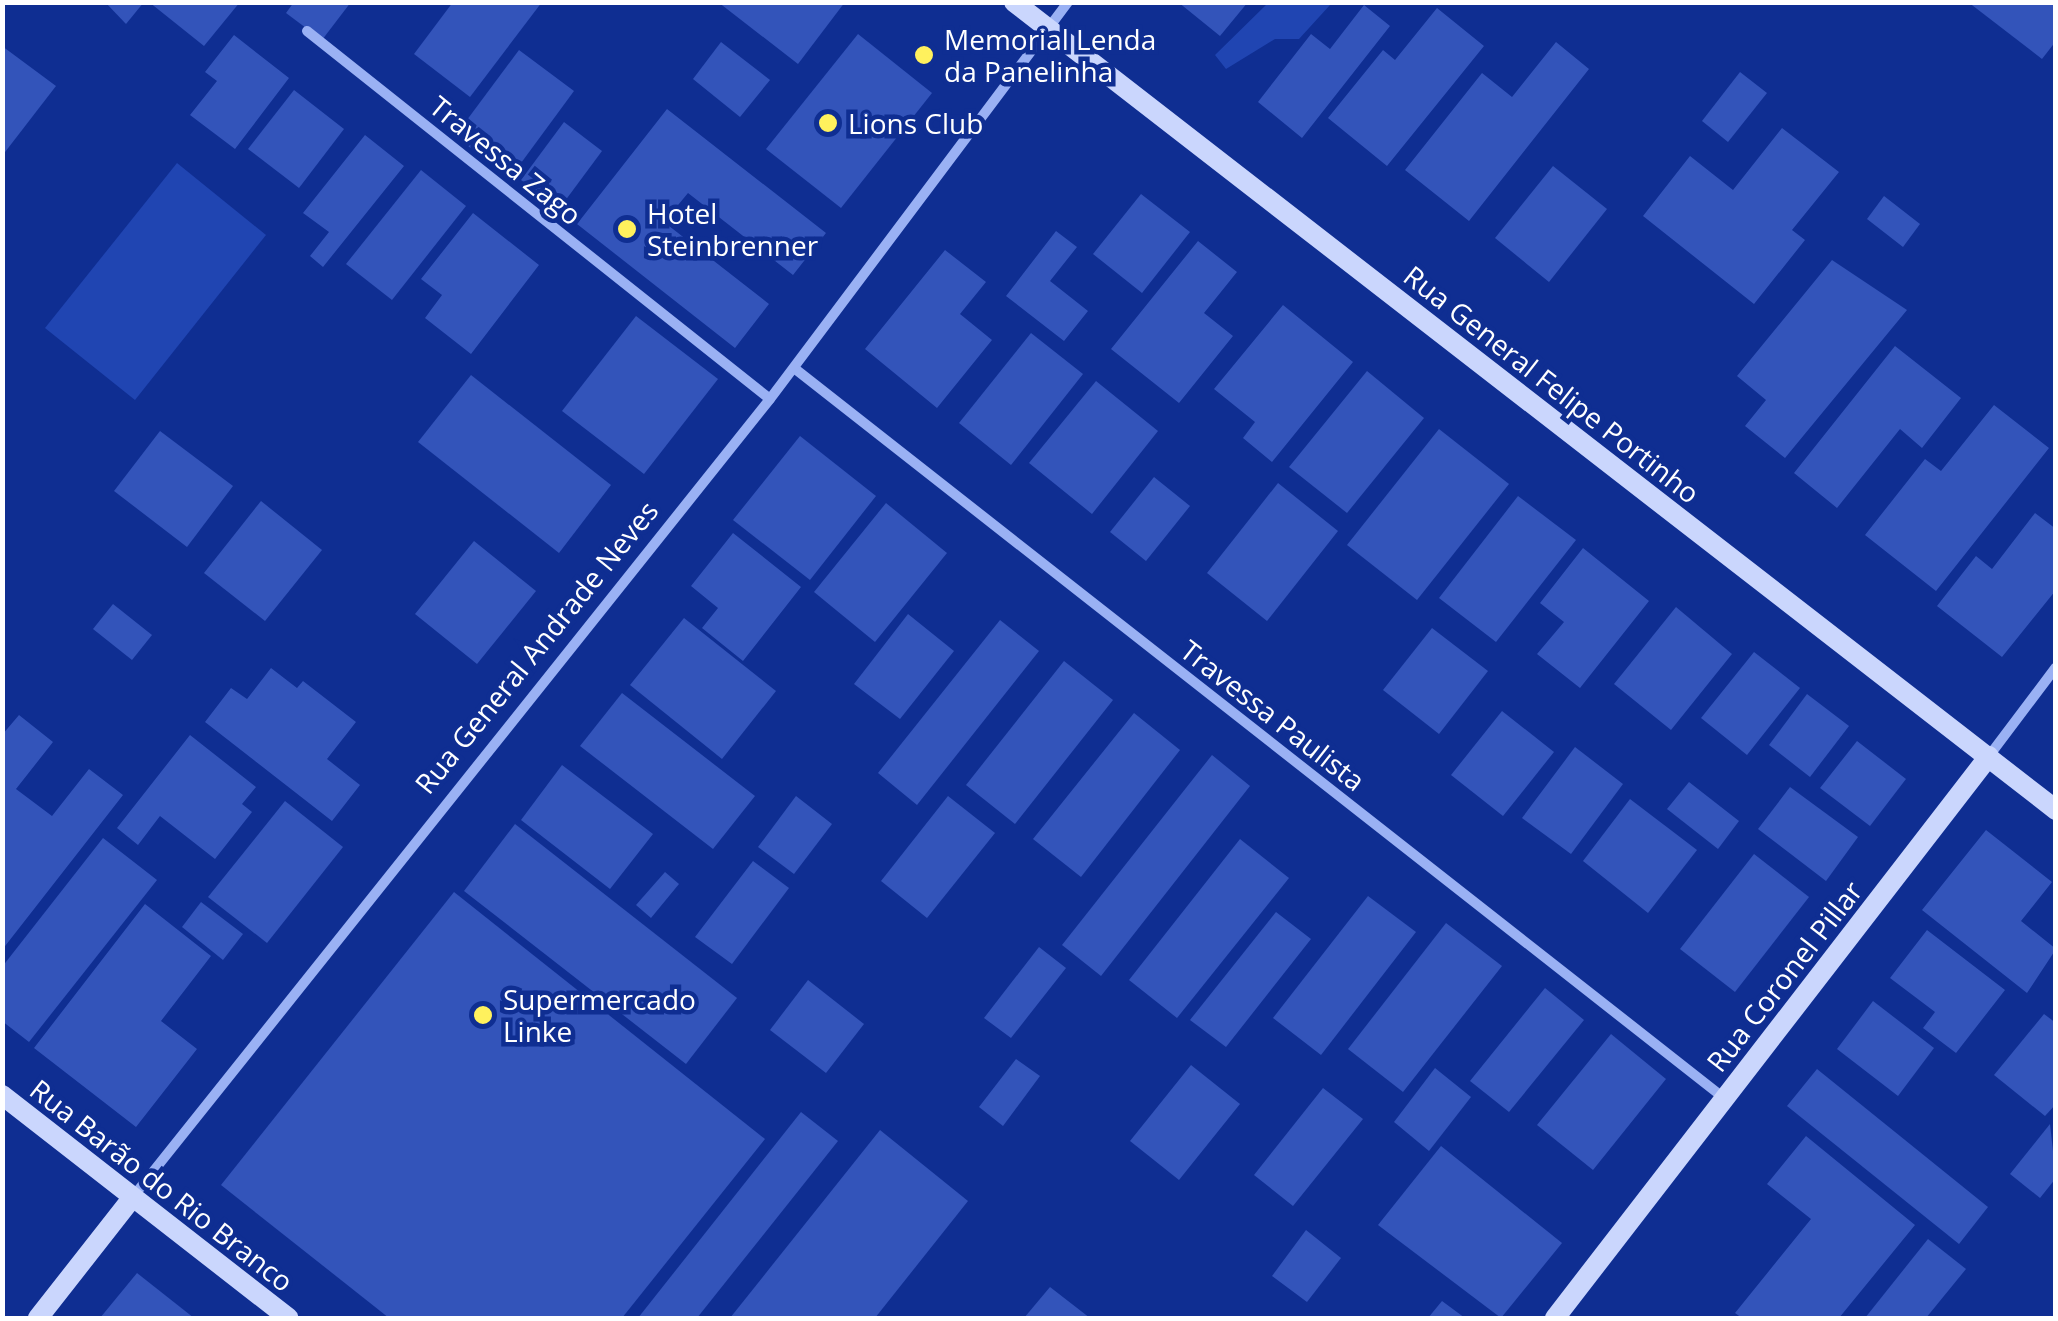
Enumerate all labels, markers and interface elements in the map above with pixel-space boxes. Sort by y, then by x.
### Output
place label: Memorial Lenda da Panelinha [944,22,1156,88]
marker: Memorial Lenda da Panelinha [913,44,935,66]
street label: Travessa Zago [423,89,589,231]
place label: Lions Club [848,106,983,140]
marker: Lions Club [817,112,839,134]
place label: Hotel Steinbrenner [647,196,818,262]
marker: Hotel Steinbrenner [616,218,638,240]
street label: Rua General Felipe Portinho [1398,258,1706,510]
street label: Rua General Andrade Neves [408,494,664,800]
street label: Travessa Paulista [1174,633,1372,797]
street label: Rua Coronel Pillar [1699,874,1869,1078]
place label: Supermercado Linke [503,982,696,1048]
marker: Supermercado Linke [472,1004,494,1026]
street label: Rua Barão do Rio Branco [24,1072,300,1298]

